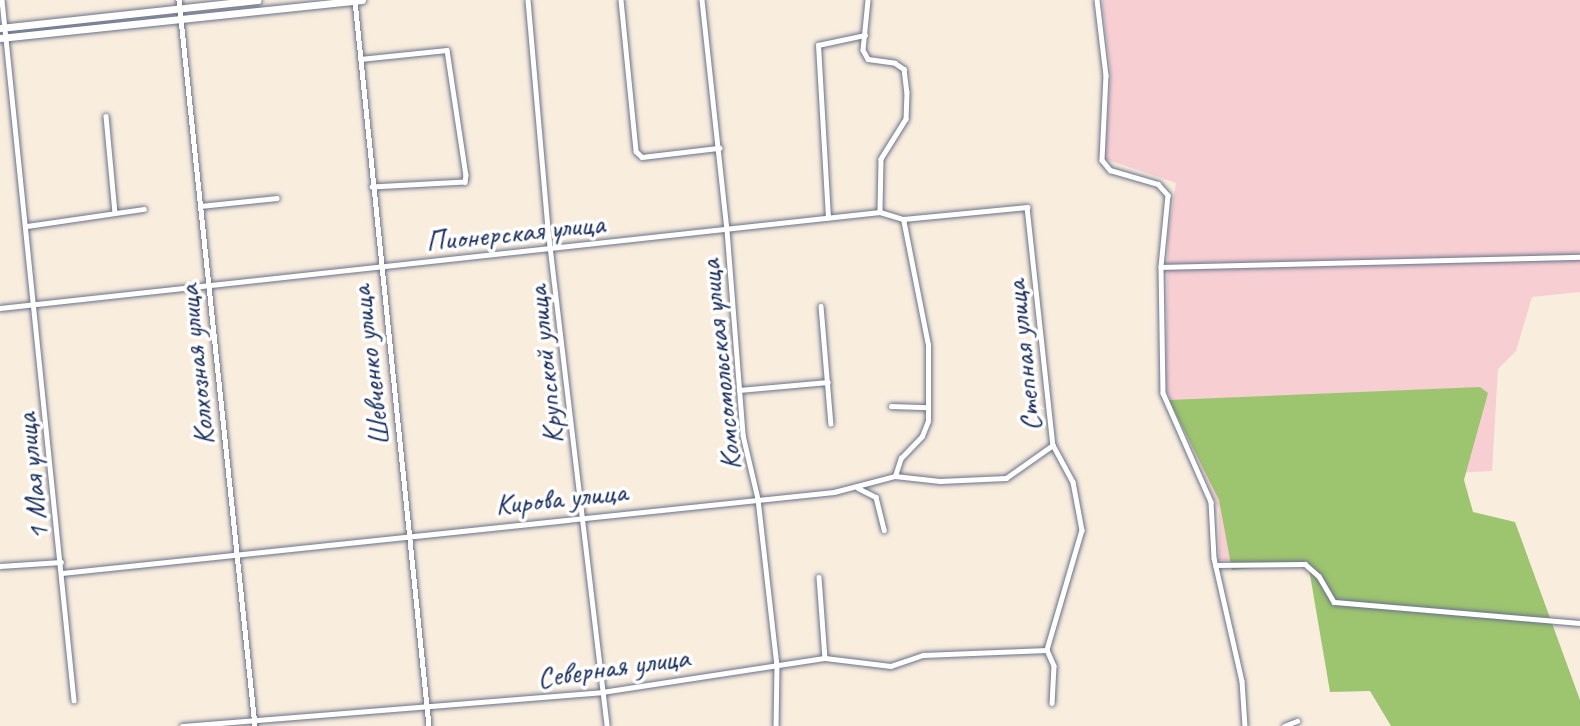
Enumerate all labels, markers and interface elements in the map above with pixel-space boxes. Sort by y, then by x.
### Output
street label: Пионерская улица [422,205,608,259]
street label: Комсомольская улица [691,256,749,474]
street label: Степная улица [997,279,1049,433]
street label: Колхозная улица [170,282,222,448]
street label: Шевченко улица [342,283,398,449]
street label: Крупской улица [519,284,571,446]
street label: 1 Мая улица [7,411,57,543]
street label: Кирова улица [493,473,629,523]
street label: Северная улица [534,638,692,696]

